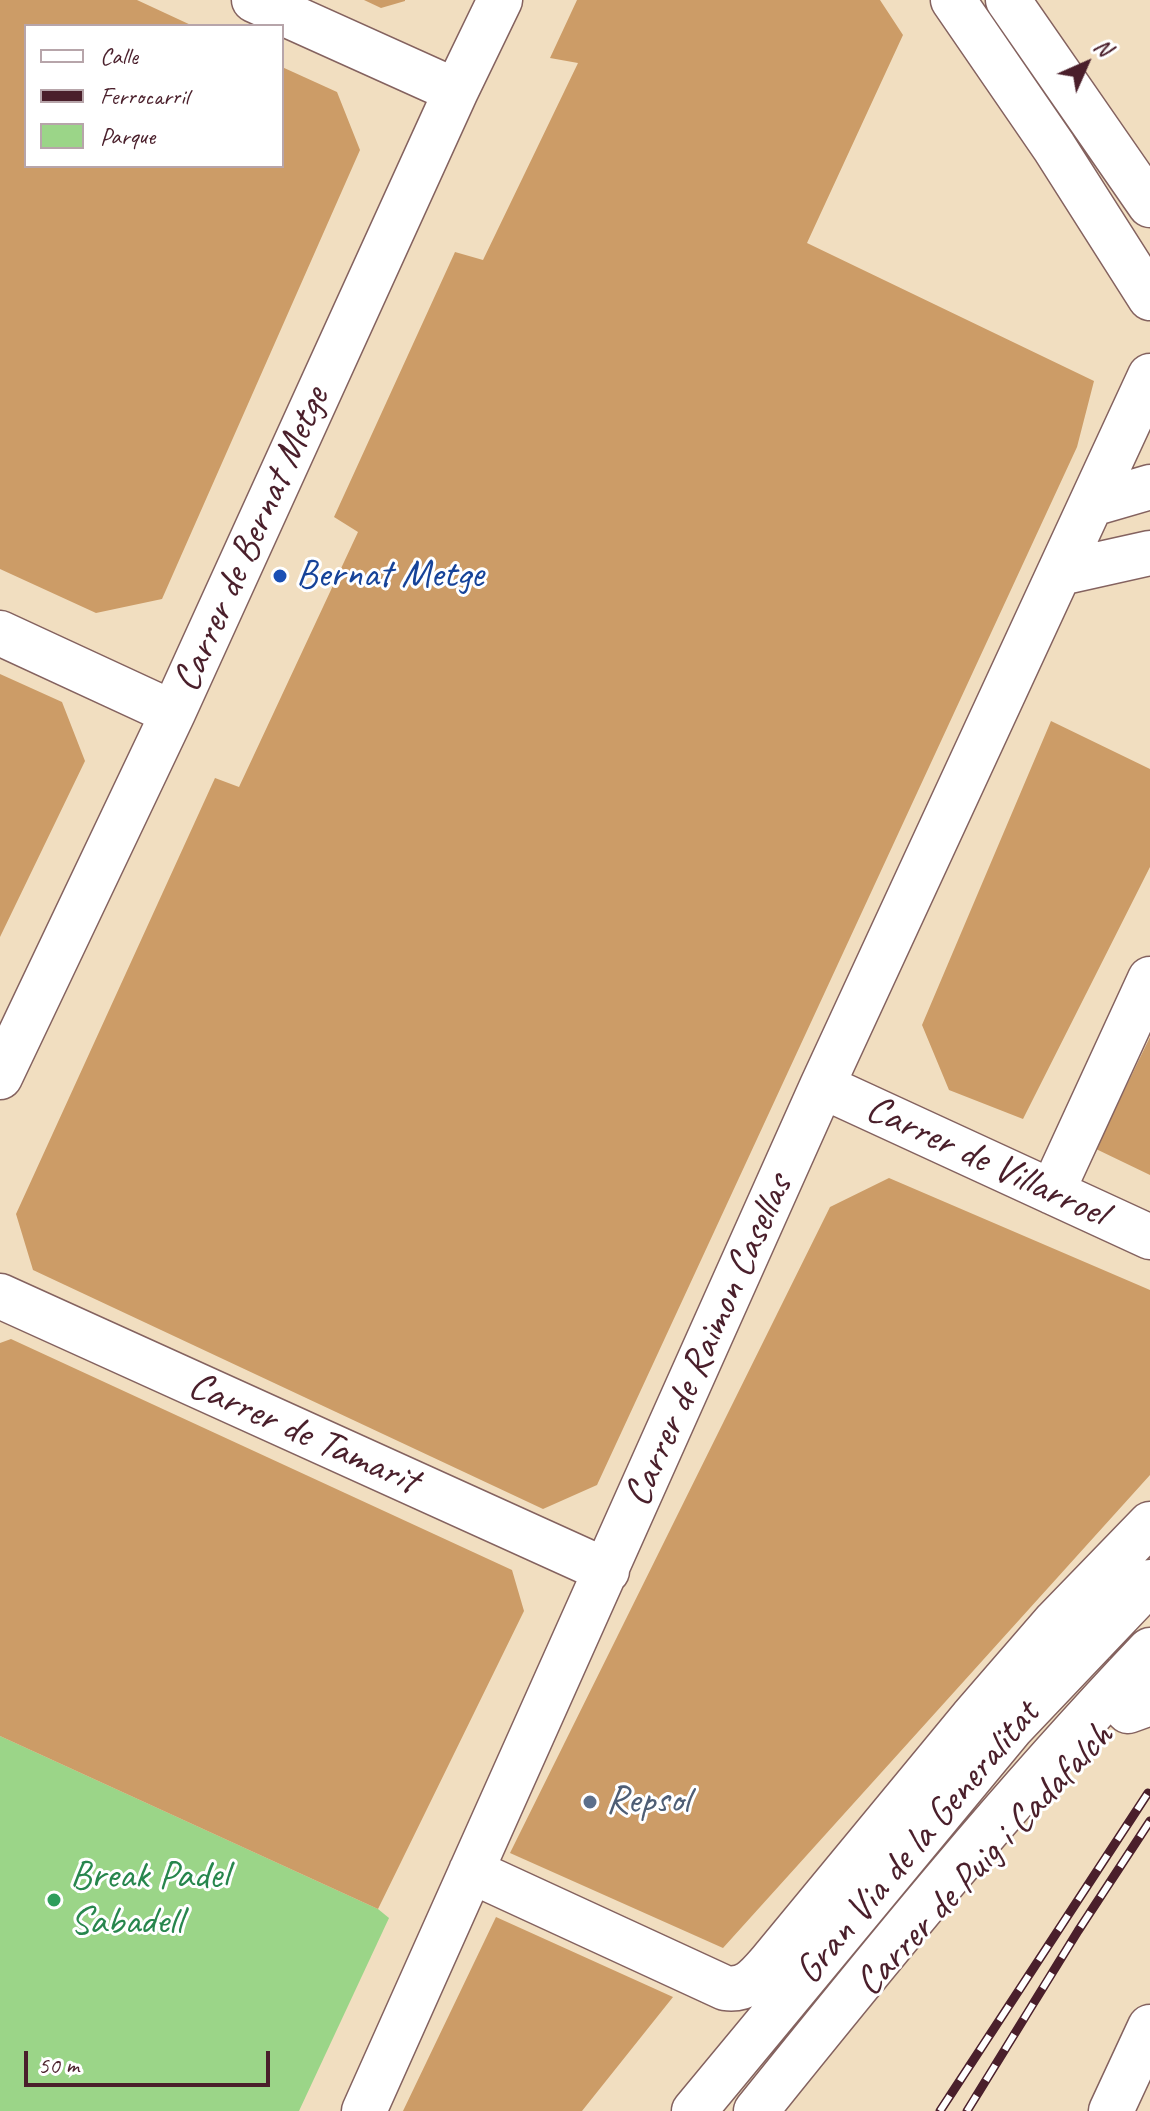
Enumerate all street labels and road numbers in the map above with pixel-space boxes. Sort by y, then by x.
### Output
street label: Carrer de Bernat Metge [163,380,341,700]
street label: Carrer de Villarroel [858,1085,1114,1239]
street label: Carrer de Raimon Casellas [614,1168,804,1514]
street label: Carrer de Tamarit [181,1362,425,1506]
street label: Gran Via de la Generalitat [786,1692,1050,1994]
street label: Carrer de Puig i Cadafalch [846,1713,1124,2007]

